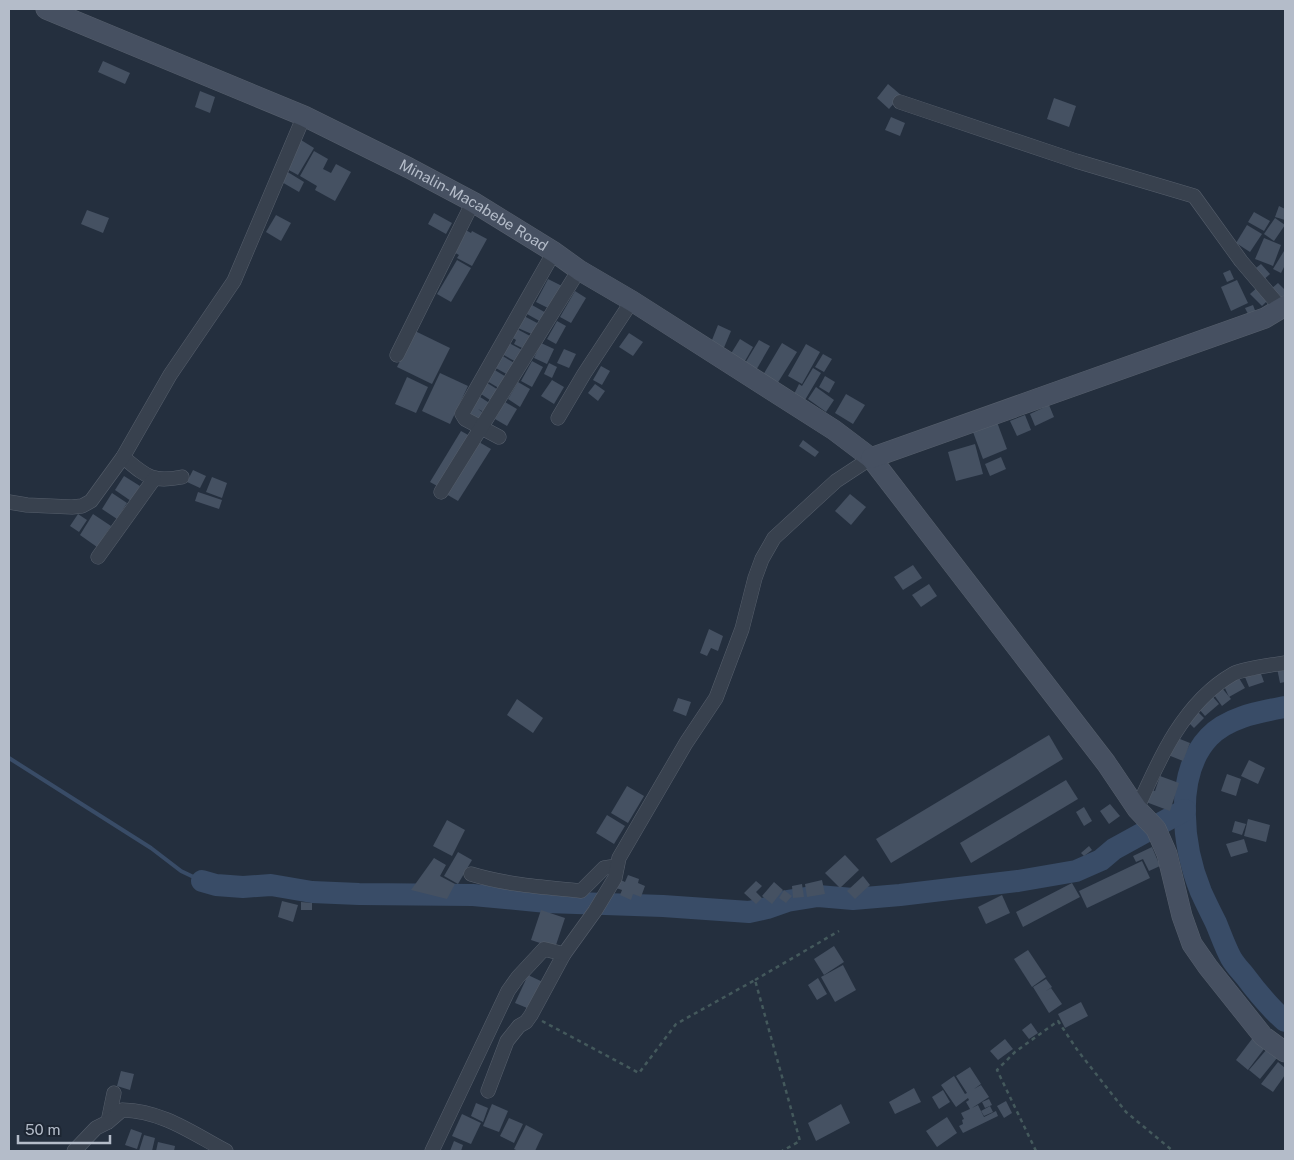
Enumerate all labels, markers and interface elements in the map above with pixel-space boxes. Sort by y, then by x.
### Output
street label: Minalin-Macabebe Road [397,156,551,254]
scale bar [18,1112,110,1144]
text: 50 m [25,1121,60,1138]

